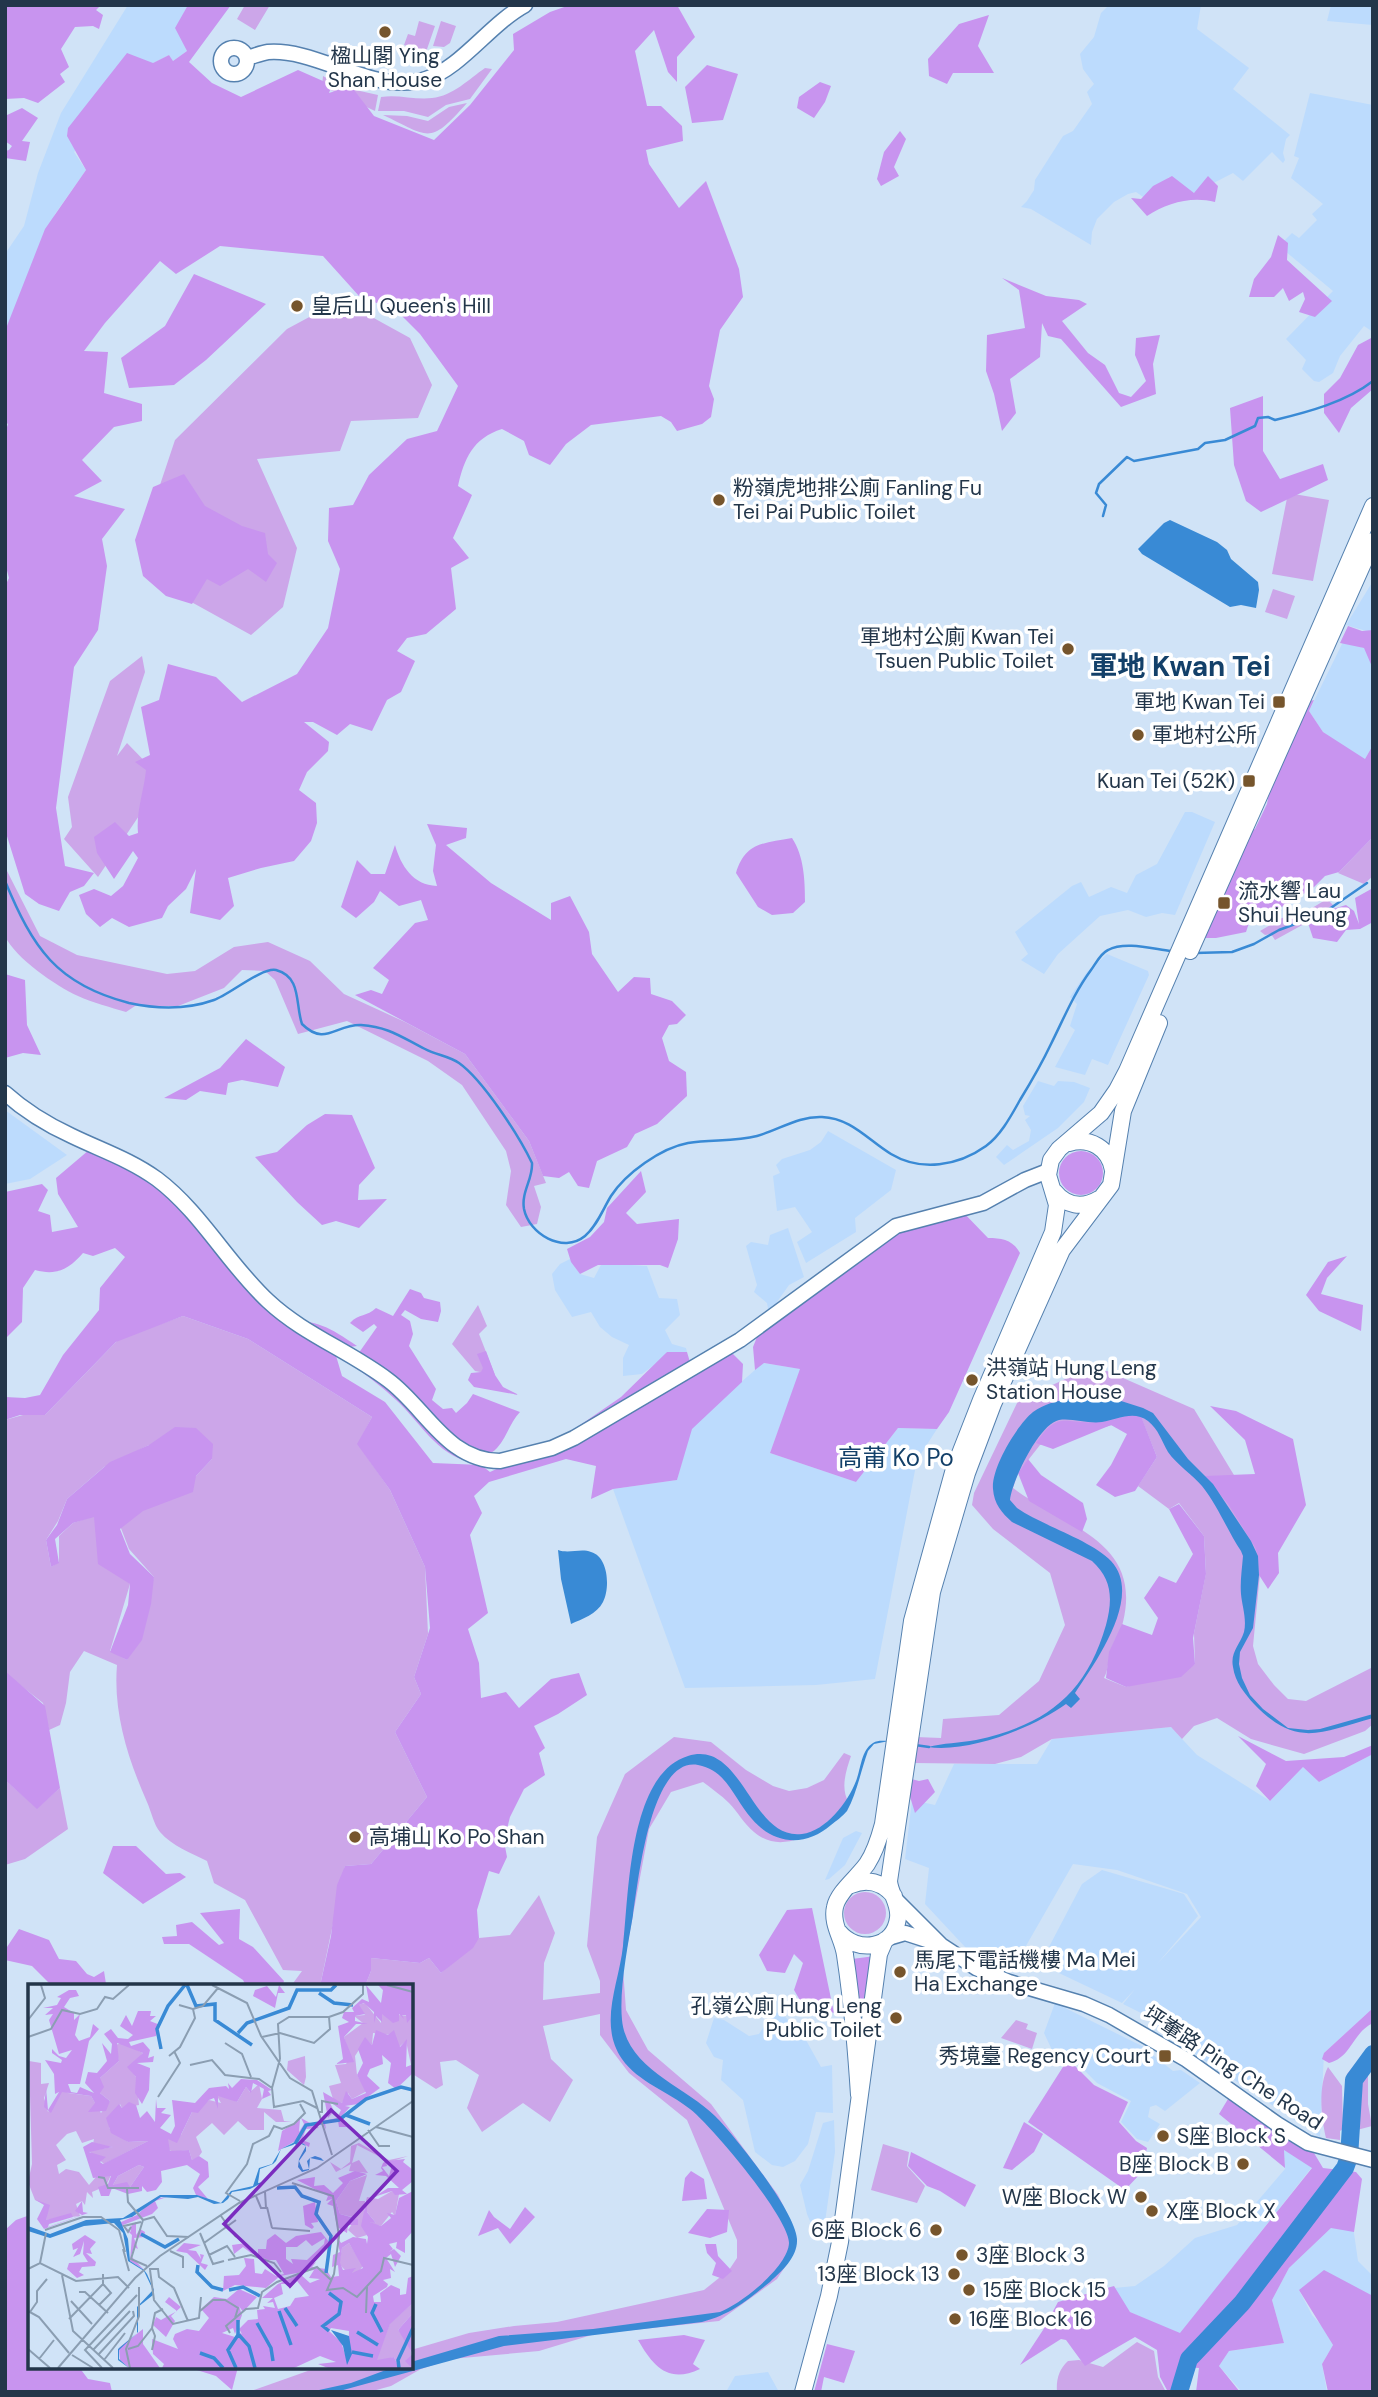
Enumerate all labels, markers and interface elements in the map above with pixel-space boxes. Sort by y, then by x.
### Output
marker: 楹山閣 Ying Shan House [377,24,393,40]
place label: 楹山閣 Ying Shan House [328,42,442,94]
place label: 皇后山 Queen's Hill [311,292,491,320]
marker: 皇后山 Queen's Hill [289,298,305,314]
place label: 粉嶺虎地排公廁 Fanling Fu Tei Pai Public Toilet [733,474,982,526]
marker: 粉嶺虎地排公廁 Fanling Fu Tei Pai Public Toilet [711,492,727,508]
place label: 軍地村公廁 Kwan Tei Tsuen Public Toilet [860,623,1054,675]
marker: 軍地村公廁 Kwan Tei Tsuen Public Toilet [1060,641,1076,657]
district label: 軍地 Kwan Tei [1089,648,1271,685]
place label: 軍地 Kwan Tei [1134,688,1265,716]
marker: 軍地 Kwan Tei [1271,694,1287,710]
place label: 軍地村公所 [1152,721,1257,749]
marker: 軍地村公所 [1130,727,1146,743]
place label: Kuan Tei (52K) [1097,767,1235,795]
marker: Kuan Tei (52K) [1241,773,1257,789]
place label: 流水響 Lau Shui Heung [1238,877,1347,929]
marker: 流水響 Lau Shui Heung [1216,895,1232,911]
place label: 洪嶺站 Hung Leng Station House [986,1354,1157,1406]
marker: 洪嶺站 Hung Leng Station House [964,1372,980,1388]
district label: 高莆 Ko Po [838,1442,954,1473]
place label: 高埔山 Ko Po Shan [369,1823,545,1851]
marker: 高埔山 Ko Po Shan [347,1829,363,1845]
place label: 馬尾下電話機樓 Ma Mei Ha Exchange [914,1946,1136,1998]
marker: 馬尾下電話機樓 Ma Mei Ha Exchange [892,1964,908,1980]
inset map [28,1984,413,2369]
place label: 孔嶺公廁 Hung Leng Public Toilet [690,1992,882,2044]
street label: 坪輋路 Ping Che Road [1138,1999,1328,2137]
marker: 孔嶺公廁 Hung Leng Public Toilet [888,2010,904,2026]
place label: 秀境臺 Regency Court [939,2042,1151,2070]
marker: 秀境臺 Regency Court [1157,2048,1173,2064]
place label: S座 Block S [1177,2122,1286,2150]
marker: S座 Block S [1155,2128,1171,2144]
place label: B座 Block B [1119,2150,1229,2178]
marker: B座 Block B [1235,2156,1251,2172]
place label: W座 Block W [1002,2183,1127,2211]
marker: W座 Block W [1133,2189,1149,2205]
place label: X座 Block X [1166,2197,1276,2225]
marker: X座 Block X [1144,2203,1160,2219]
place label: 6座 Block 6 [811,2216,922,2244]
marker: 6座 Block 6 [928,2222,944,2238]
place label: 3座 Block 3 [976,2241,1085,2269]
marker: 3座 Block 3 [954,2247,970,2263]
place label: 13座 Block 13 [818,2260,940,2288]
marker: 13座 Block 13 [946,2266,962,2282]
place label: 15座 Block 15 [983,2276,1106,2304]
marker: 15座 Block 15 [961,2282,977,2298]
place label: 16座 Block 16 [969,2305,1093,2333]
marker: 16座 Block 16 [947,2311,963,2327]

